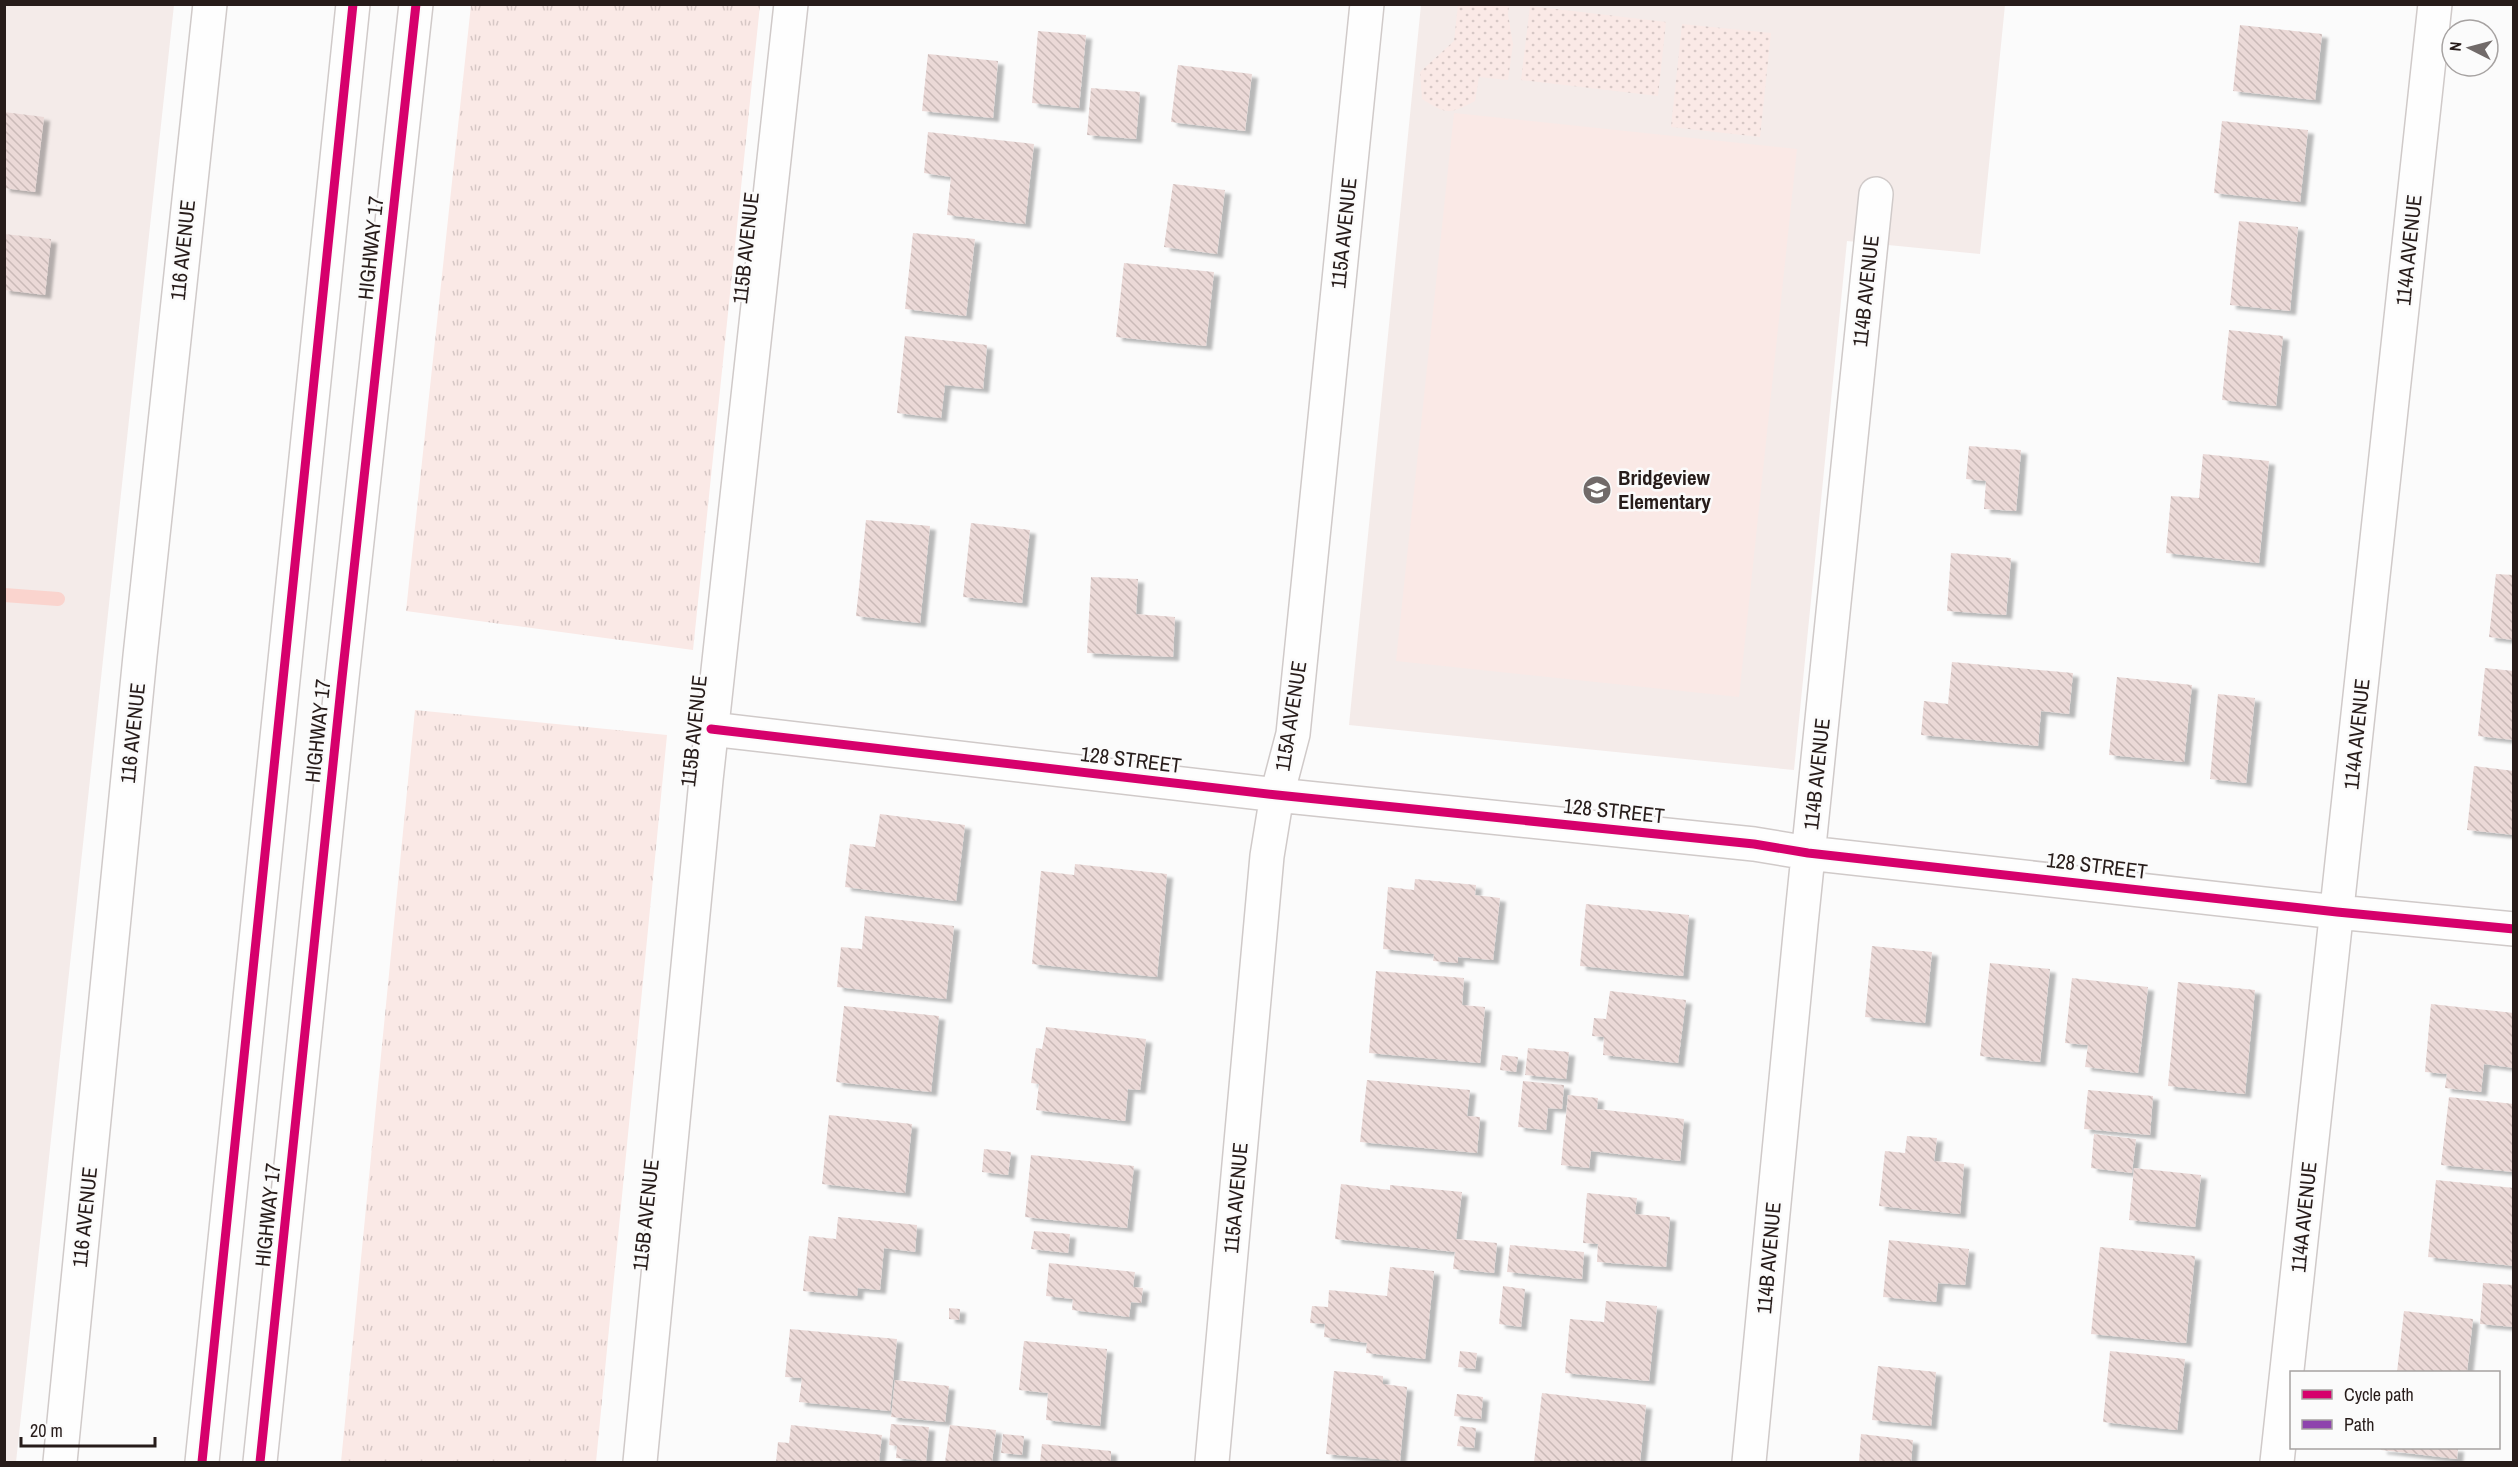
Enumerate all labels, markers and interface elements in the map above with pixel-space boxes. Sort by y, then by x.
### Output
north arrow [2440,18,2500,78]
text: N [2444,41,2467,52]
street label: 115A AVENUE [1323,176,1364,290]
street label: 115B AVENUE [725,191,766,305]
street label: 114A AVENUE [2388,193,2429,307]
street label: HIGHWAY 17 [351,195,390,301]
street label: 116 AVENUE [163,198,202,302]
street label: 114B AVENUE [1845,234,1886,348]
place label: Bridgeview Elementary [1618,463,1711,516]
school or university icon: Bridgeview Elementary [1581,474,1613,506]
street label: 115A AVENUE [1267,659,1314,773]
street label: 115B AVENUE [673,674,714,788]
street label: 114A AVENUE [2336,677,2377,791]
street label: HIGHWAY 17 [298,678,337,784]
street label: 116 AVENUE [113,681,152,785]
street label: 114B AVENUE [1796,717,1837,831]
street label: 128 STREET [1079,739,1184,780]
street label: 128 STREET [1562,791,1666,830]
street label: 128 STREET [2045,845,2150,886]
street label: 115A AVENUE [1216,1141,1255,1255]
street label: 115B AVENUE [625,1158,666,1272]
street label: 114A AVENUE [2283,1160,2324,1274]
street label: HIGHWAY 17 [248,1162,287,1268]
street label: 116 AVENUE [65,1165,104,1269]
street label: 114B AVENUE [1749,1201,1788,1315]
legend [2290,1371,2500,1449]
text: Cycle path [2344,1382,2414,1407]
scale bar [21,1410,154,1448]
text: Path [2344,1412,2374,1437]
text: 20 m [30,1418,63,1443]

